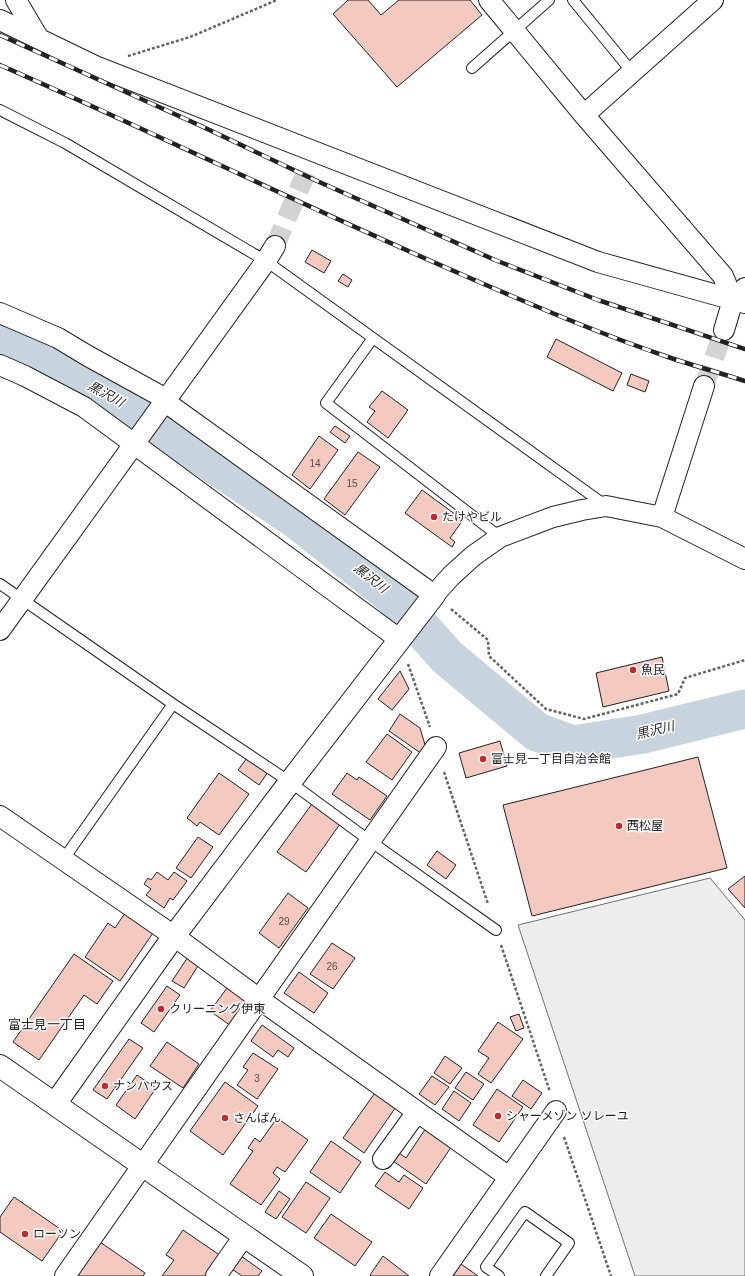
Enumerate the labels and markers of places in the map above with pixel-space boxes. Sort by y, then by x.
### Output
place label: たけやビル [442,510,502,524]
marker: たけやビル [429,512,439,522]
place label: 魚民 [641,663,665,677]
marker: 魚民 [628,665,638,675]
place label: 富士見一丁目自治会館 [491,752,611,766]
marker: 富士見一丁目自治会館 [478,754,488,764]
place label: 西松屋 [627,819,663,833]
marker: 西松屋 [614,821,624,831]
place label: クリーニング伊東 [169,1002,265,1016]
marker: クリーニング伊東 [156,1004,166,1014]
place label: ナンハウス [113,1079,173,1093]
marker: ナンハウス [100,1081,110,1091]
place label: シャーメゾン ソレーユ [506,1109,629,1123]
place label: さんばん [233,1111,281,1125]
marker: シャーメゾン ソレーユ [493,1111,503,1121]
marker: さんばん [220,1113,230,1123]
place label: ローソン [33,1227,81,1241]
marker: ローソン [20,1229,30,1239]

